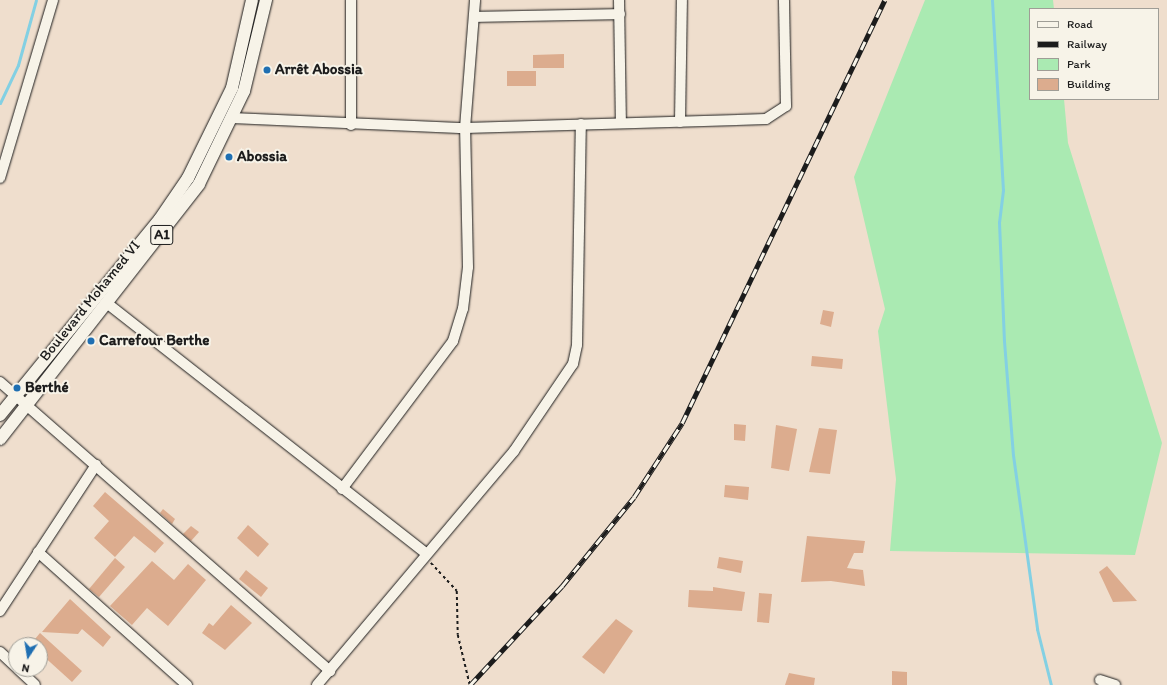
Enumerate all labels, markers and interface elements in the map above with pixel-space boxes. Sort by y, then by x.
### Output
legend [1029,8,1159,100]
text: Road [1067,17,1093,31]
text: Railway [1067,37,1107,51]
text: Park [1067,57,1091,71]
place label: Arrêt Abossia [275,61,363,79]
marker: Arrêt Abossia [262,65,272,75]
text: Building [1067,77,1110,91]
place label: Abossia [237,148,287,166]
marker: Abossia [224,152,234,162]
road number: A1 [150,223,174,247]
street label: Boulevard Mohamed VI [36,237,144,365]
place label: Carrefour Berthe [99,332,210,350]
marker: Carrefour Berthe [86,336,96,346]
place label: Berthé [25,379,69,397]
marker: Berthé [12,383,22,393]
north arrow [8,637,48,677]
text: N [21,661,31,675]

